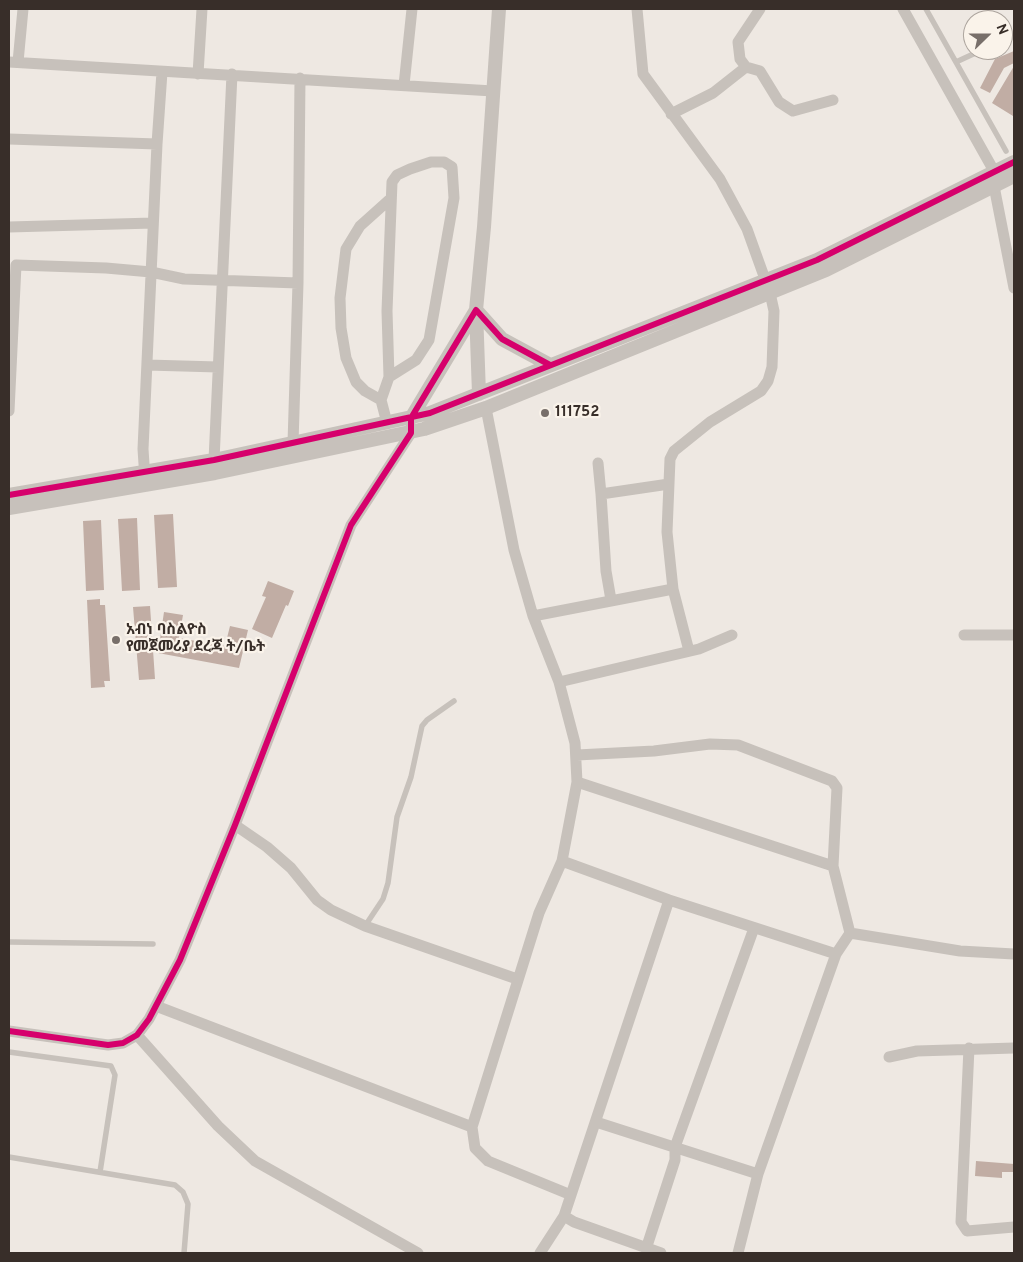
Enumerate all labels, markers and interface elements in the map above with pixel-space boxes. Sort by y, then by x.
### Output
north arrow [963,10,1013,60]
text: N [992,22,1011,37]
place label: 111752 [555,404,599,422]
marker: 111752 [539,407,551,419]
place label: አብነ ባስልዮስ የመጀመሪያ ደረጃ ት/ቤት [126,622,265,657]
marker: አብነ ባስልዮስ የመጀመሪያ ደረጃ ት/ቤት [110,634,122,646]

